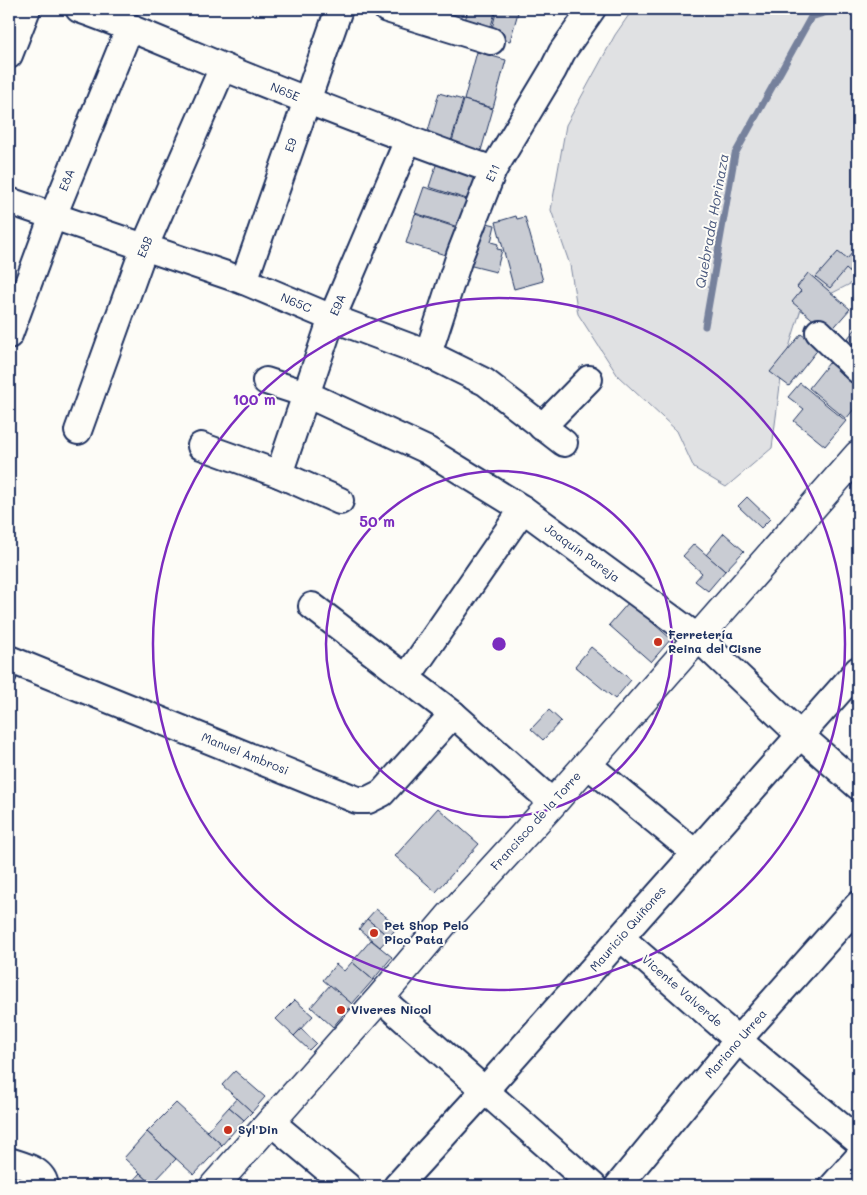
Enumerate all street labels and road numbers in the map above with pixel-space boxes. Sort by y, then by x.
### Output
street label: N65E [268,78,302,104]
street label: E9 [280,135,300,154]
street label: E11 [481,161,503,184]
street label: E8A [54,166,78,193]
street label: E8B [133,234,156,260]
street label: N65C [279,289,314,316]
street label: E9A [325,291,349,318]
street label: Joaquín Pareja [542,519,623,585]
street label: Manuel Ambrosi [199,728,291,778]
street label: Francisco de la Torre [487,767,584,873]
street label: Mauricio Quiñones [586,882,669,974]
street label: Vicente Valverde [639,951,726,1030]
street label: Mariano Urrea [701,1005,770,1081]

